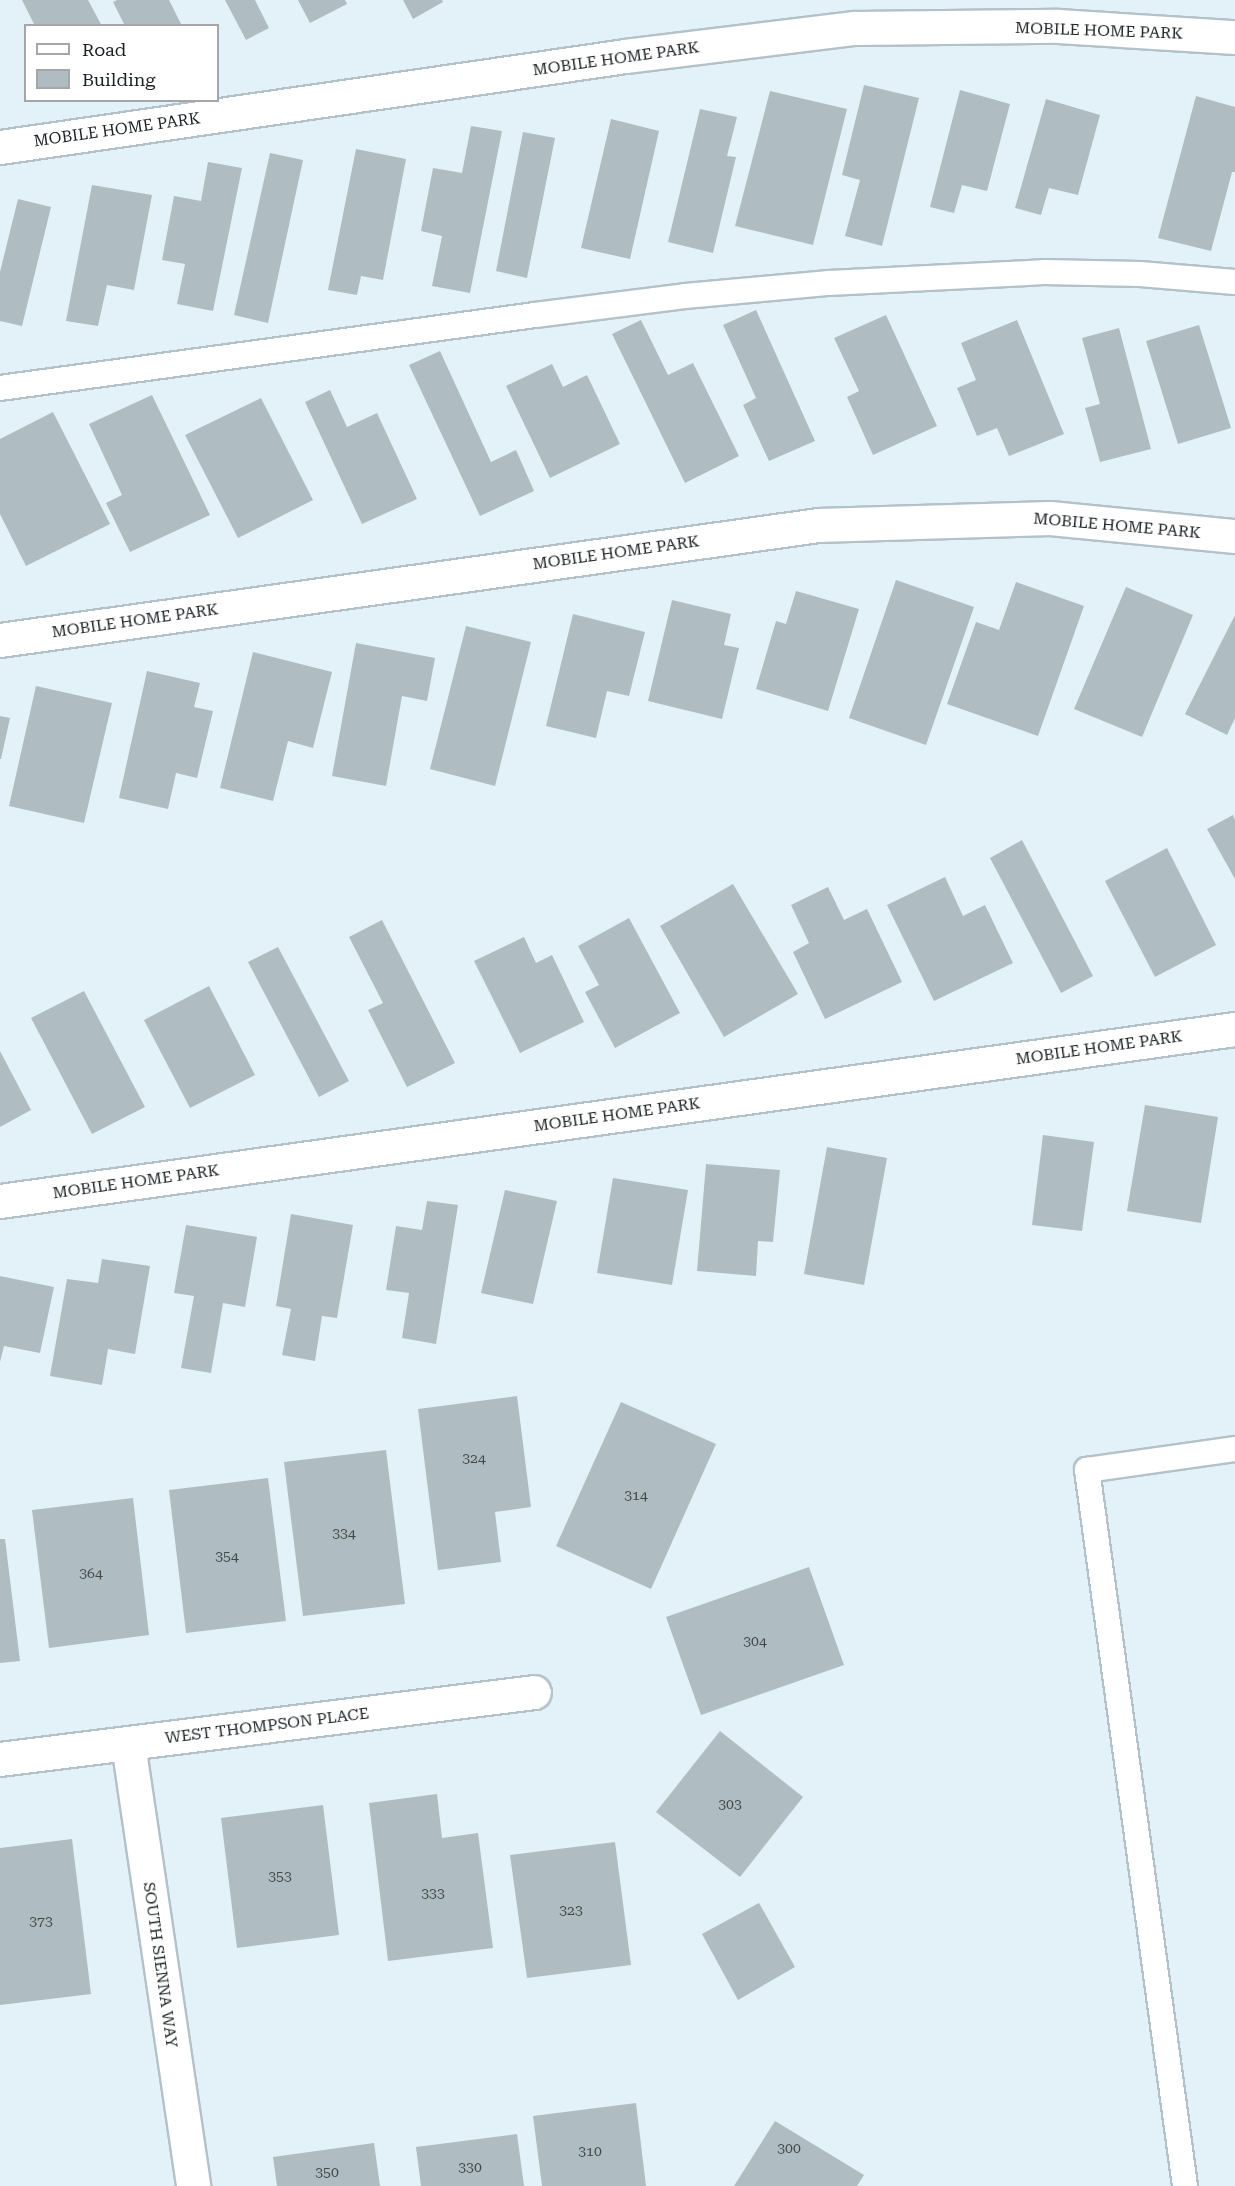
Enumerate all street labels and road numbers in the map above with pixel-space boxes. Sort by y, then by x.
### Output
street label: MOBILE HOME PARK [1015,18,1183,44]
street label: MOBILE HOME PARK [531,38,701,80]
street label: MOBILE HOME PARK [32,109,202,151]
street label: MOBILE HOME PARK [1032,509,1202,543]
street label: MOBILE HOME PARK [531,532,701,574]
street label: MOBILE HOME PARK [50,600,220,642]
street label: MOBILE HOME PARK [1014,1027,1184,1069]
street label: MOBILE HOME PARK [532,1094,702,1136]
street label: MOBILE HOME PARK [51,1161,221,1203]
street label: WEST THOMPSON PLACE [164,1704,370,1748]
street label: SOUTH SIENNA WAY [139,1881,181,2049]

